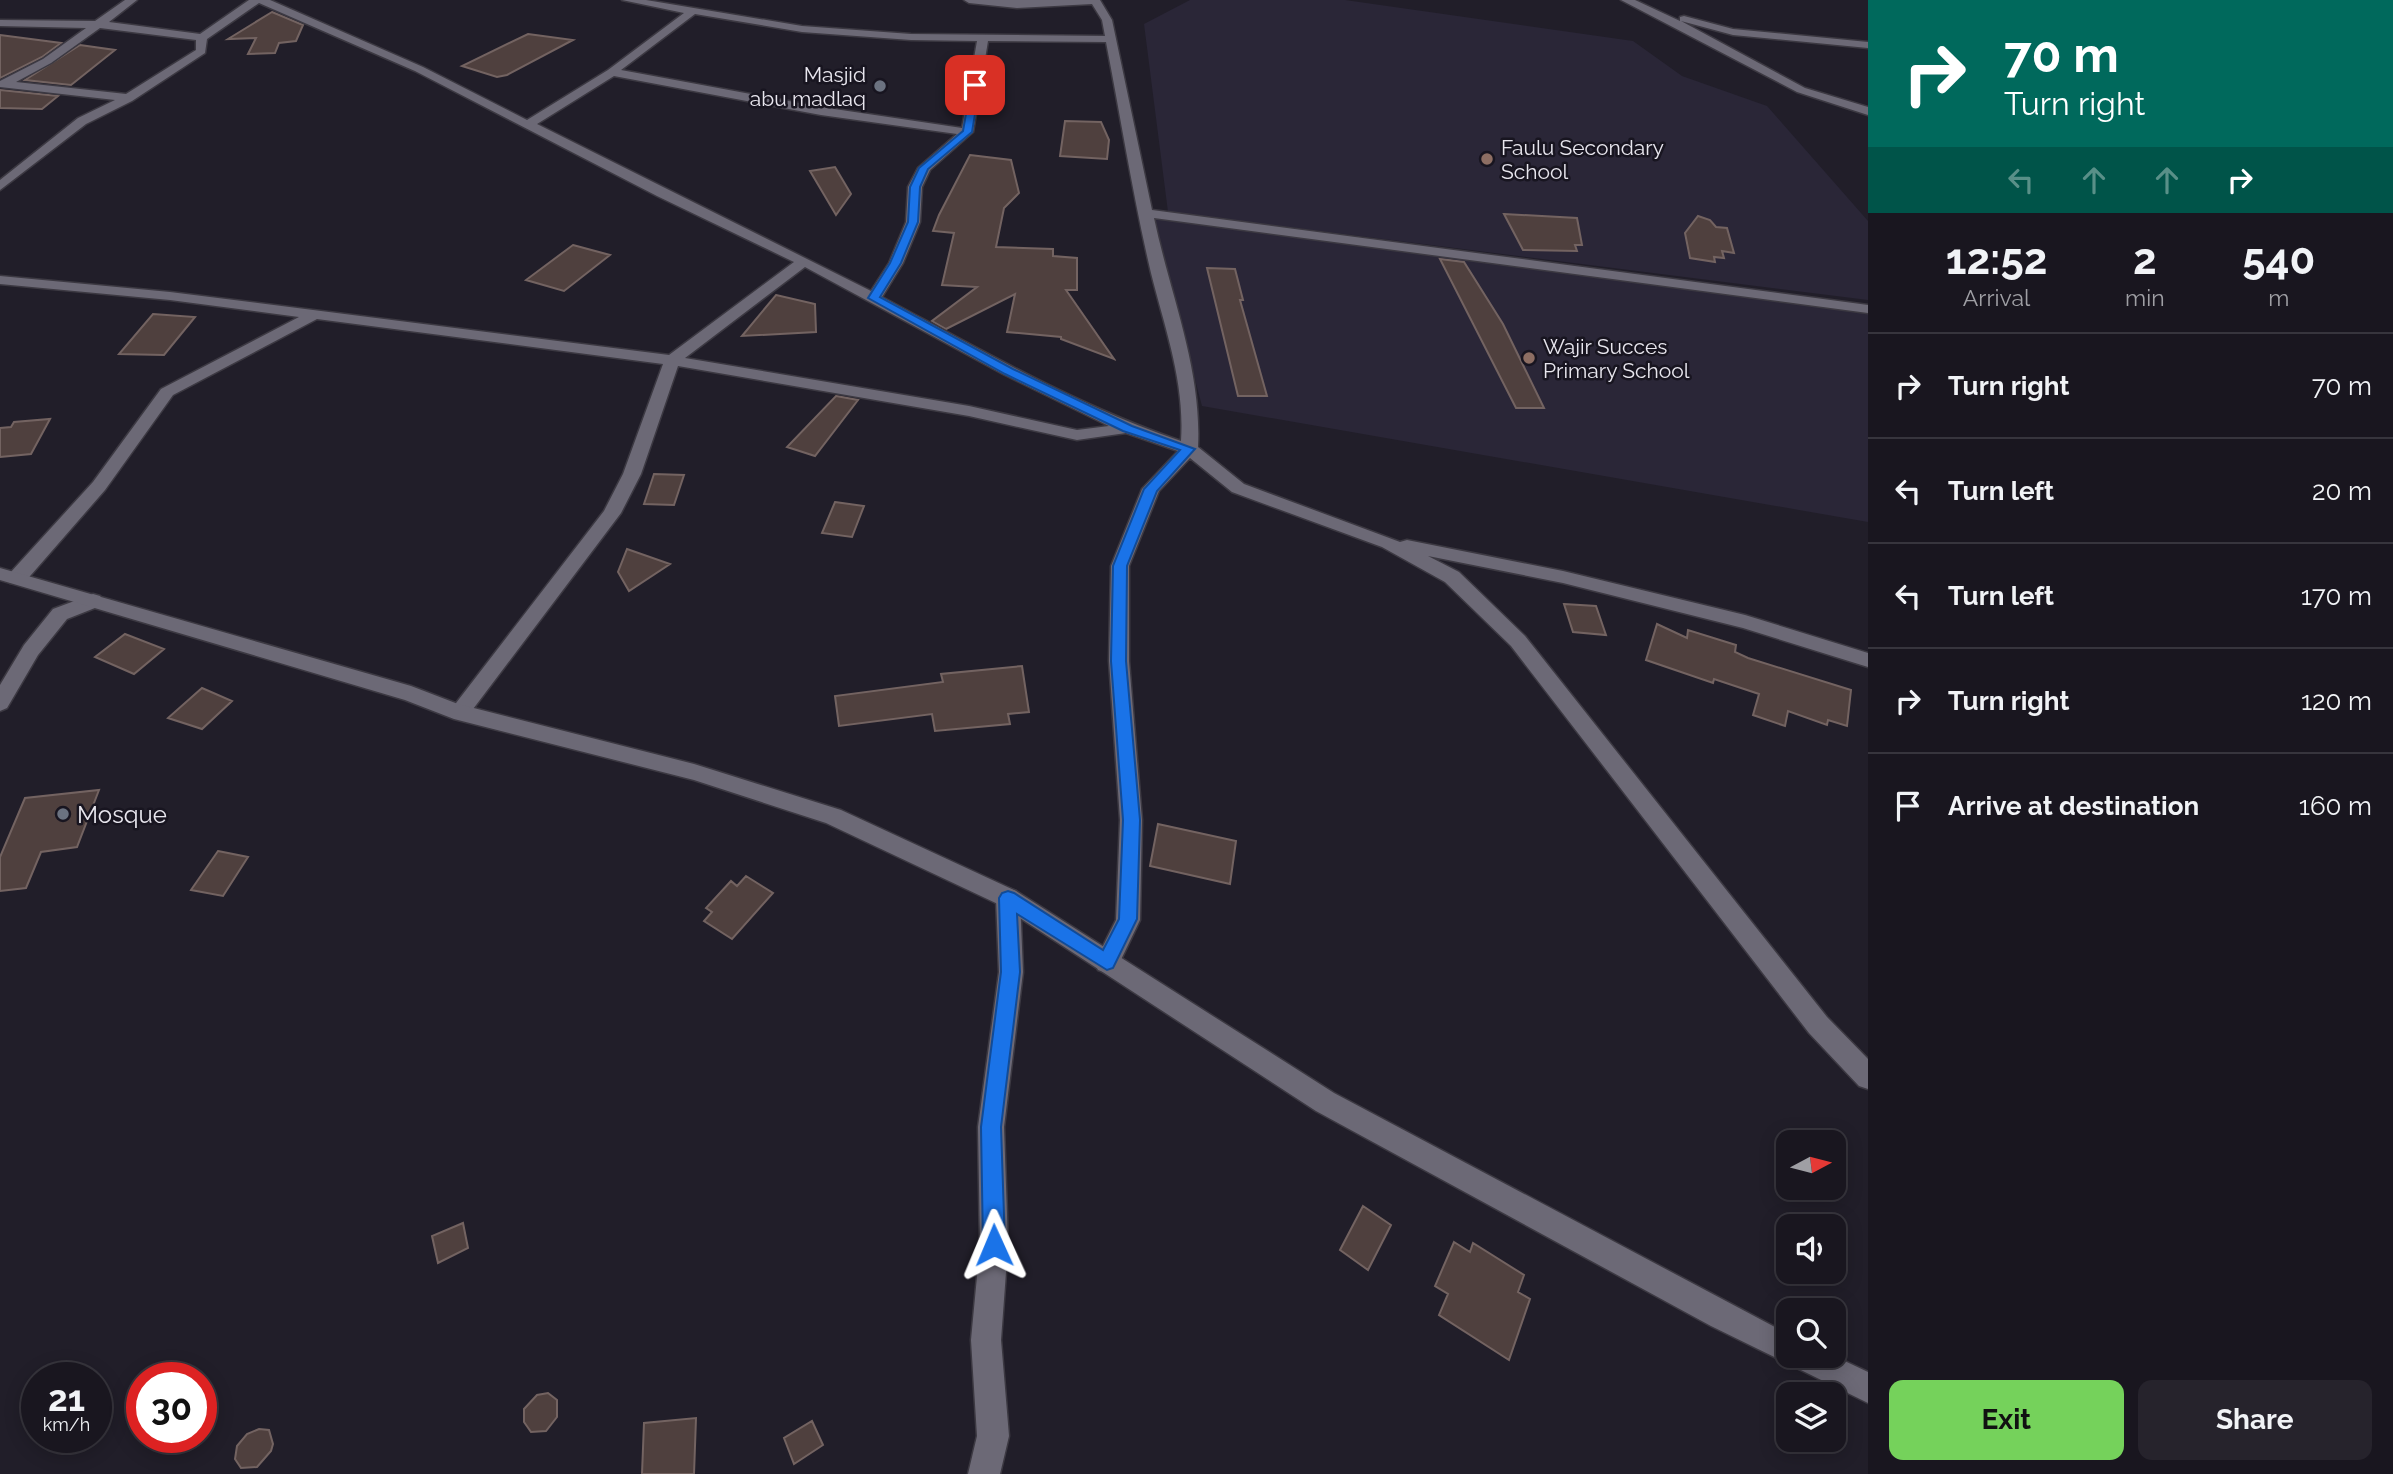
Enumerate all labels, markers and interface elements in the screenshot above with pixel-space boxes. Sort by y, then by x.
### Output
text: 70 m [2004,26,2119,83]
icon: right [1889,28,1980,119]
pin [945,55,1005,115]
place label: Masjid abu madlaq [750,62,866,111]
icon: arrive [956,66,994,104]
marker: Masjid abu madlaq [872,78,888,94]
text: Turn right [2004,85,2145,122]
place label: Faulu Secondary School [1501,135,1664,184]
marker: Faulu Secondary School [1479,151,1495,167]
icon: left [2002,161,2040,199]
icon: ahead [2075,161,2113,199]
icon: ahead [2148,161,2186,199]
icon: right [2221,161,2259,199]
text: 12:52 [1946,235,2047,284]
text: 2 [2133,235,2157,284]
text: 540 [2242,235,2315,284]
text: Arrival [1963,284,2030,311]
text: min [2125,284,2165,311]
text: m [2268,284,2289,311]
place label: Wajir Succes Primary School [1543,334,1690,383]
marker: Wajir Succes Primary School [1521,350,1537,366]
icon: right [1889,367,1927,405]
text: Turn right [1948,371,2069,401]
text: 70 m [2312,371,2372,401]
icon: left [1889,472,1927,510]
text: Turn left [1948,476,2054,506]
text: 20 m [2312,476,2372,506]
icon: left [1889,577,1927,615]
text: Turn left [1948,581,2054,611]
text: 170 m [2301,581,2372,611]
icon: right [1889,682,1927,720]
text: Turn right [1948,686,2069,716]
text: 120 m [2301,686,2372,716]
icon: arrive [1889,787,1927,825]
text: Arrive at destination [1948,791,2199,821]
text: 160 m [2299,791,2372,821]
place label: Mosque [77,800,167,829]
marker: Mosque [55,806,71,822]
north arrow [1776,1130,1846,1200]
map controls [1776,1130,1846,1452]
position arrow [957,1208,1031,1282]
button: sound [1776,1214,1846,1284]
button: search [1776,1298,1846,1368]
speed limit sign: 30 [126,1362,217,1453]
text: 21 [48,1378,85,1419]
button: Exit [1889,1380,2124,1460]
button: Share [2138,1380,2372,1460]
button: layers [1776,1382,1846,1452]
text: km/h [43,1414,90,1435]

